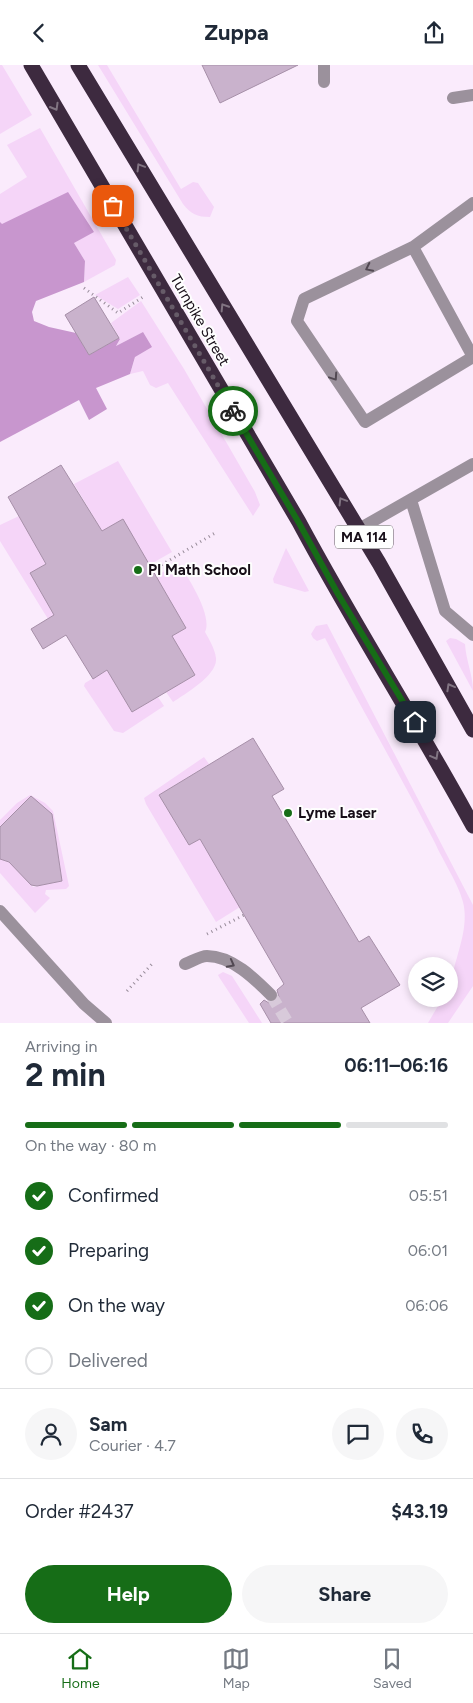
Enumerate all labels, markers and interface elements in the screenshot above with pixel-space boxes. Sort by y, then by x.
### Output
icon: back [25,19,53,47]
text: Zuppa [204,19,269,46]
icon: share [420,19,448,47]
one-way arrow [49,102,59,111]
one-way arrow [137,164,147,173]
pin [92,185,134,227]
icon: bag [99,192,127,220]
one-way arrow [365,262,374,272]
street label: Turnpike Street [167,271,234,369]
one-way arrow [220,303,230,312]
one-way arrow [328,371,337,381]
courier [208,386,258,436]
icon: bike [219,397,247,425]
one-way arrow [339,497,349,506]
road number: MA 114 [335,526,393,549]
place label: PI Math School [148,561,251,579]
marker: PI Math School [132,564,144,576]
one-way arrow [446,683,456,692]
pin [394,701,436,743]
icon: home [401,708,429,736]
one-way arrow [428,751,438,760]
place label: Lyme Laser [298,804,377,822]
marker: Lyme Laser [282,807,294,819]
map controls [408,957,458,1007]
button: layers [408,957,458,1007]
one-way arrow [225,958,234,968]
text: Arriving in [25,1037,97,1056]
text: 06:11–06:16 [344,1054,448,1077]
text: 2 min [25,1056,106,1094]
text: On the way · 80 m [25,1136,156,1155]
icon: check [25,1182,53,1210]
text: Confirmed [68,1184,159,1207]
text: 05:51 [409,1186,448,1205]
icon: check [25,1237,53,1265]
text: Preparing [68,1239,149,1262]
text: 06:01 [408,1241,448,1260]
icon: check [25,1292,53,1320]
text: On the way [68,1294,165,1317]
text: 06:06 [405,1296,448,1315]
text: Delivered [68,1349,148,1372]
button: person [25,1408,77,1460]
button: chat [332,1408,384,1460]
button: phone [396,1408,448,1460]
text: Sam [89,1413,127,1436]
text: Courier · 4.7 [89,1436,176,1455]
text: Order #2437 [25,1500,134,1523]
text: $43.19 [391,1500,448,1523]
button: Help [25,1565,232,1623]
button: Share [242,1565,448,1623]
tab: Home [61,1645,100,1692]
tab: Map [222,1645,250,1692]
tab: Saved [373,1645,412,1692]

